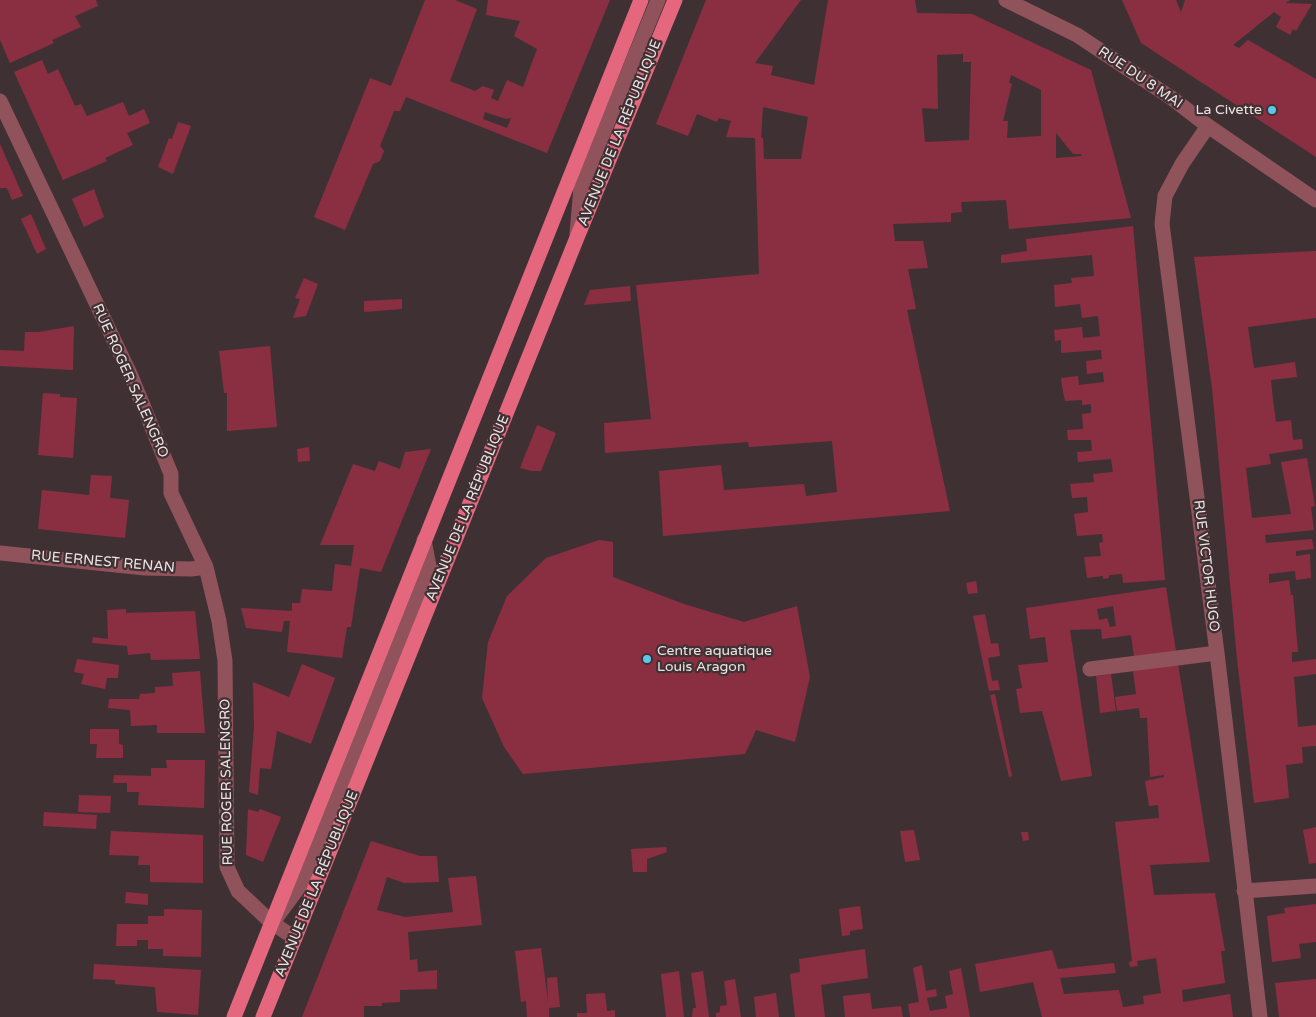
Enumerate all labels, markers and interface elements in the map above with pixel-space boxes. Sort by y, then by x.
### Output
street label: AVENUE DE LA RÉPUBLIQUE [575,37,665,229]
street label: RUE DU 8 MAI [1095,44,1185,112]
place label: La Civette [1195,102,1262,118]
marker: La Civette [1266,104,1278,116]
street label: RUE ROGER SALENGRO [88,301,172,461]
street label: AVENUE DE LA RÉPUBLIQUE [423,412,513,604]
street label: RUE VICTOR HUGO [1190,499,1222,633]
street label: RUE ERNEST RENAN [30,547,176,577]
place label: Centre aquatique Louis Aragon [657,643,772,676]
marker: Centre aquatique Louis Aragon [641,653,653,665]
street label: RUE ROGER SALENGRO [217,698,237,866]
street label: AVENUE DE LA RÉPUBLIQUE [272,788,362,980]

